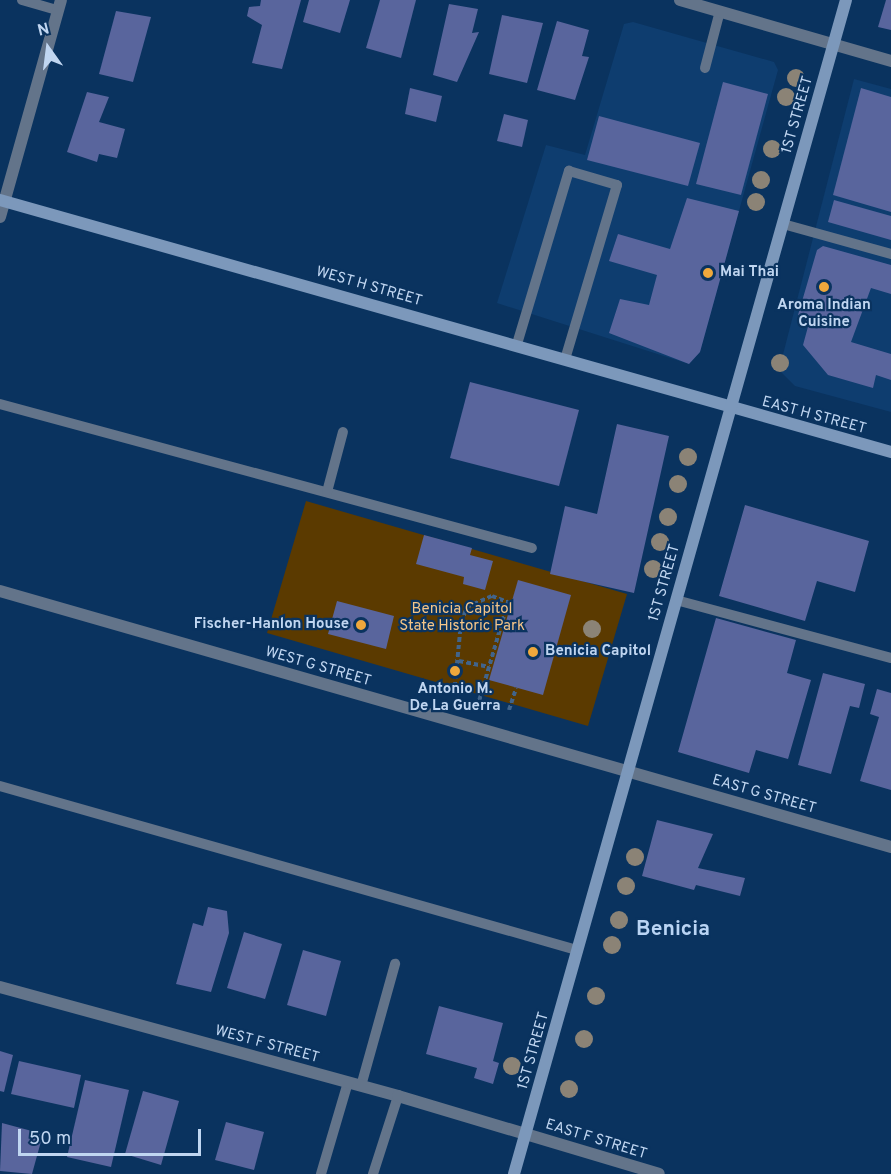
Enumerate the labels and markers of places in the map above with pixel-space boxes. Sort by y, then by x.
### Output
place label: Mai Thai [720,264,779,282]
marker: Mai Thai [701,266,715,280]
marker: Aroma Indian Cuisine [817,280,831,294]
place label: Aroma Indian Cuisine [777,296,871,331]
place label: Fischer-Hanlon House [194,616,349,634]
marker: Fischer-Hanlon House [354,618,368,632]
place label: Benicia Capitol [545,643,651,661]
marker: Benicia Capitol [526,645,540,659]
marker: Antonio M. De La Guerra [448,664,462,678]
place label: Antonio M. De La Guerra [410,680,500,715]

